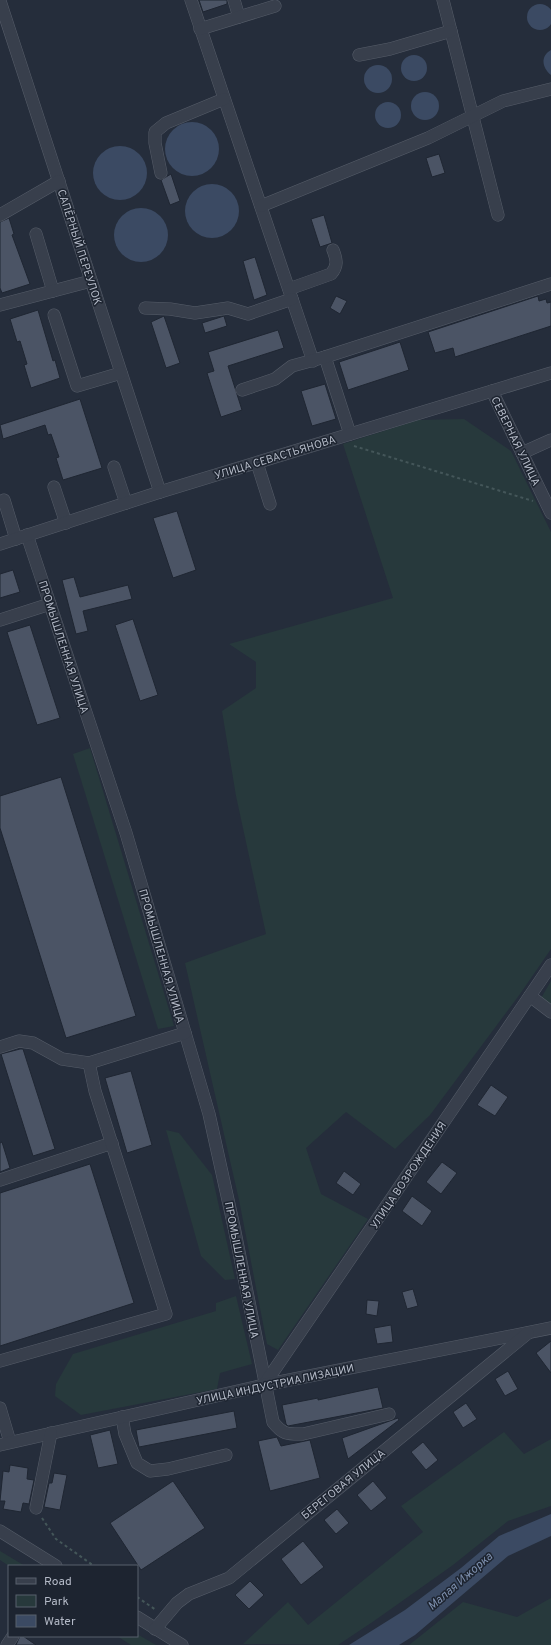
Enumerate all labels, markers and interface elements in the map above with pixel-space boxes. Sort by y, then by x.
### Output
street label: САПЁРНЫЙ ПЕРЕУЛОК [54,187,105,307]
street label: СЕВЕРНАЯ УЛИЦА [487,394,543,488]
street label: УЛИЦА СЕВАСТЬЯНОВА [213,433,338,483]
street label: ПРОМЫШЛЕННАЯ УЛИЦА [35,579,91,716]
street label: ПРОМЫШЛЕННАЯ УЛИЦА [135,887,187,1025]
street label: УЛИЦА ВОЗРОЖДЕНИЯ [368,1119,450,1232]
street label: ПРОМЫШЛЕННАЯ УЛИЦА [221,1201,261,1340]
street label: УЛИЦА ИНДУСТРИАЛИЗАЦИИ [195,1361,355,1409]
street label: БЕРЕГОВАЯ УЛИЦА [299,1447,388,1523]
water label: Малая Ижорка [425,1549,497,1614]
legend [8,1565,138,1637]
text: Road [44,1574,72,1590]
text: Park [44,1594,69,1610]
text: Water [44,1614,76,1630]

